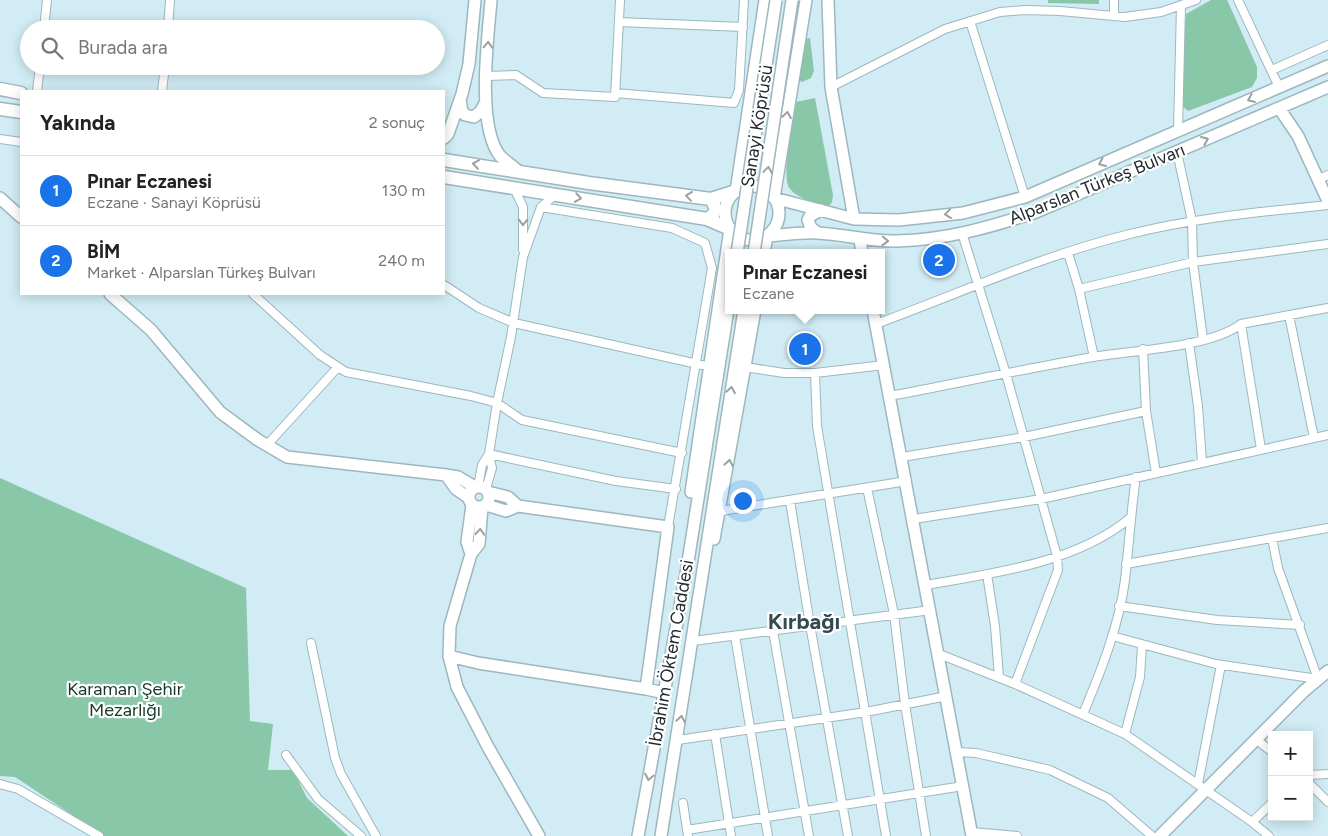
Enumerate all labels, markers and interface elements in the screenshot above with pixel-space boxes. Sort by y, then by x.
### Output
search box [20,20,445,75]
icon: search [38,34,66,62]
text: Burada ara [78,36,168,59]
one-way arrow [482,41,493,49]
street label: Sanayi Köprüsü [736,63,778,189]
one-way arrow [1247,93,1256,104]
text: Yakında [40,110,115,135]
one-way arrow [781,111,792,119]
text: 2 sonuç [369,113,425,132]
one-way arrow [1200,135,1209,146]
street label: Alparslan Türkeş Bulvarı [1006,139,1188,229]
one-way arrow [1098,157,1107,168]
one-way arrow [472,160,481,170]
one-way arrow [762,166,772,174]
text: Pınar Eczanesi [87,170,212,193]
text: 1 [53,181,59,200]
text: 130 m [382,181,425,200]
one-way arrow [685,191,693,202]
text: Eczane · Sanayi Köprüsü [87,193,261,212]
one-way arrow [574,193,583,203]
one-way arrow [944,208,952,219]
one-way arrow [518,218,528,226]
one-way arrow [882,235,890,246]
text: BİM [87,240,120,263]
pin: 2 [923,241,955,279]
popup [725,249,885,314]
text: 2 [51,251,61,270]
text: 240 m [378,251,425,270]
text: Pınar Eczanesi [743,261,867,284]
text: Market · Alparslan Türkeş Bulvarı [87,263,316,282]
text: Eczane [743,284,794,303]
pin: 1 [789,330,821,368]
one-way arrow [726,386,736,395]
one-way arrow [723,459,733,468]
your location [730,488,756,514]
one-way arrow [474,528,485,536]
street label: İbrahim Öktem Caddesi [644,558,698,748]
district label: Kırbağı [768,608,840,635]
park label: Karaman Şehir Mezarlığı [67,678,183,721]
one-way arrow [675,715,686,723]
map controls [1268,731,1313,821]
button: + [1268,731,1313,776]
one-way arrow [645,772,655,781]
button: − [1268,776,1313,821]

